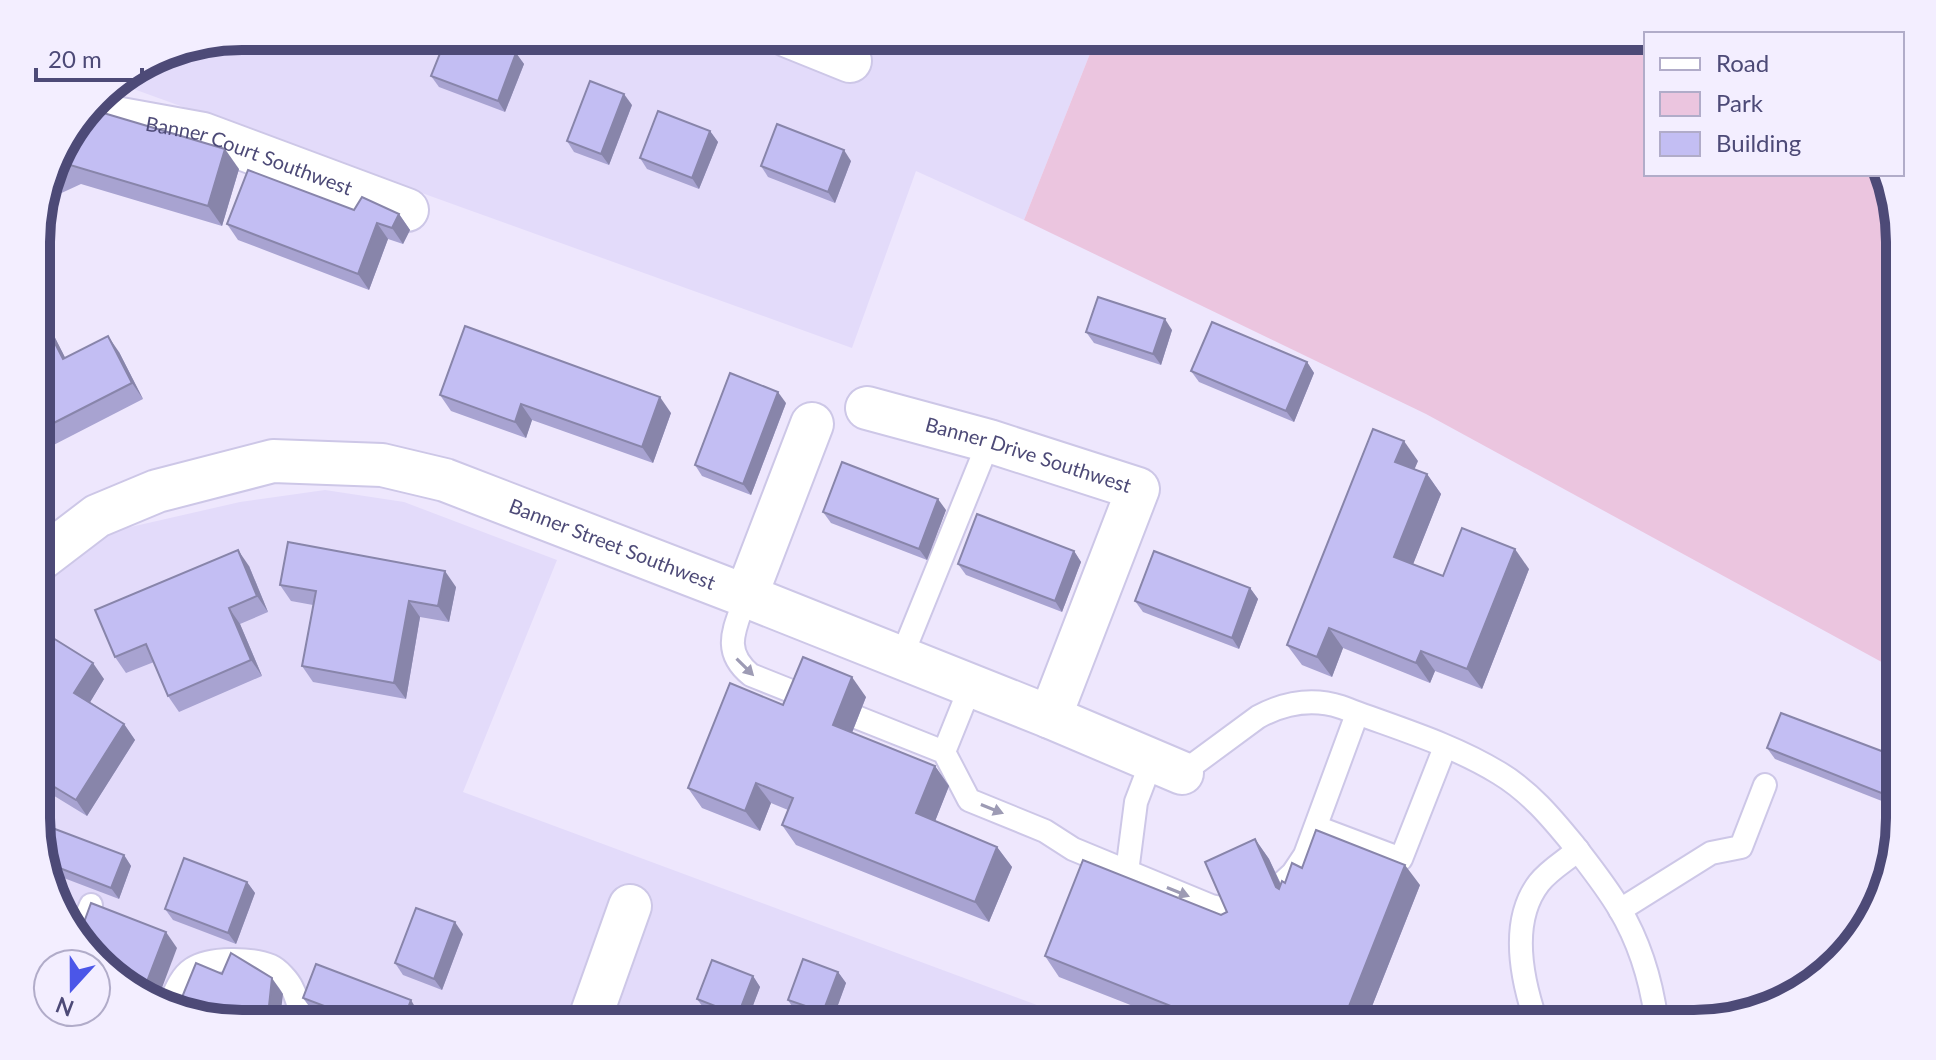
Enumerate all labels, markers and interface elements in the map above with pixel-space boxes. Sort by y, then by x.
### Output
scale bar [36,32,142,82]
legend [1644,32,1904,176]
text: 20 m [48,44,102,73]
text: Road [1716,48,1769,77]
text: Park [1716,88,1764,117]
street label: Banner Court Southwest [144,111,356,200]
text: Building [1716,128,1801,157]
street label: Banner Drive Southwest [923,411,1134,497]
street label: Banner Street Southwest [506,493,719,594]
one-way arrow [735,657,754,676]
one-way arrow [980,802,1004,815]
one-way arrow [1166,886,1190,899]
north arrow [32,948,112,1028]
text: N [52,991,77,1023]

